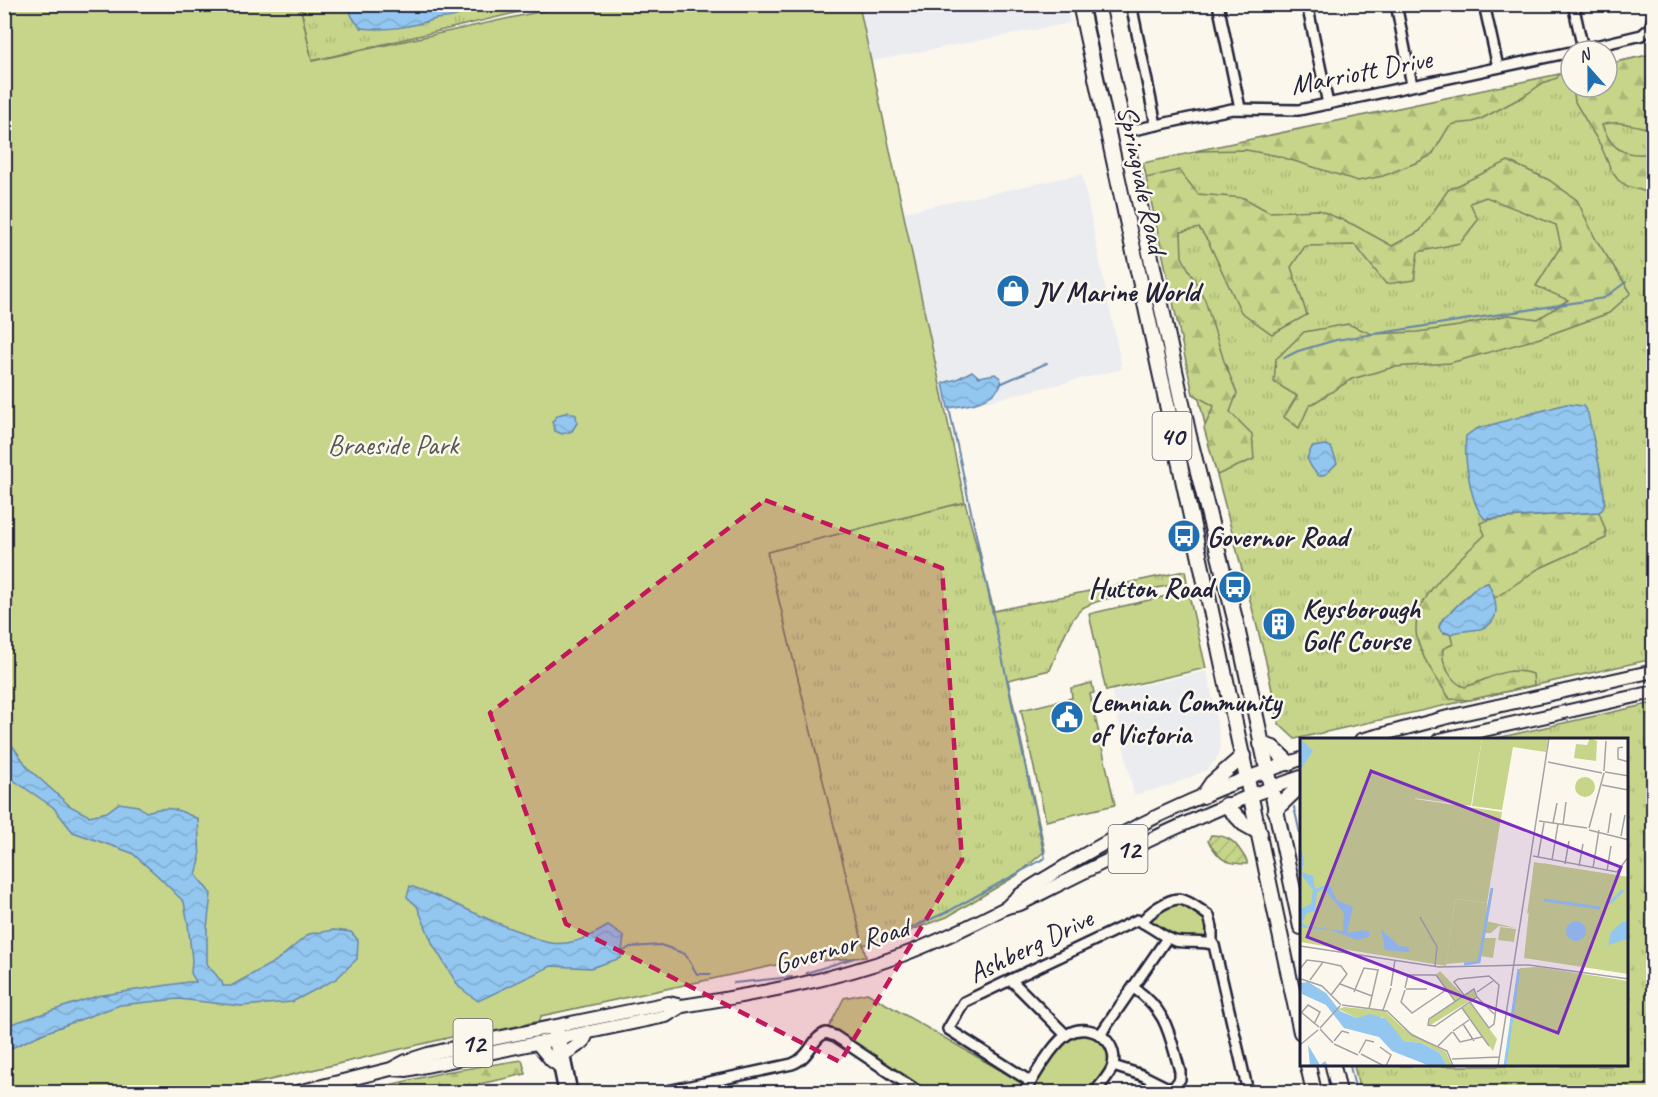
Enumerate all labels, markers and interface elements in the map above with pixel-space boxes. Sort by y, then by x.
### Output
north arrow [1559,39,1619,99]
street label: Marriott Drive [1288,40,1436,102]
text: N [1576,44,1595,67]
street label: Springvale Road [1110,102,1176,260]
shop icon: JV Marine World [995,273,1031,309]
place label: JV Marine World [1034,274,1204,309]
road number: 40 [1152,412,1192,460]
park label: Braeside Park [328,427,460,462]
bus stop icon: Governor Road [1166,518,1202,554]
place label: Governor Road [1207,519,1352,554]
bus stop icon: Hutton Road [1217,569,1253,605]
place label: Hutton Road [1088,570,1217,605]
place label: Keysborough Golf Course [1302,591,1421,658]
building icon: Keysborough Golf Course [1261,606,1297,642]
place label: Lemnian Community of Victoria [1090,684,1283,751]
public building icon: Lemnian Community of Victoria [1049,699,1085,735]
inset map [1300,738,1628,1067]
road number: 12 [1108,825,1148,873]
street label: Ashberg Drive [962,900,1100,991]
street label: Governor Road [770,908,916,981]
road number: 12 [454,1019,492,1067]

